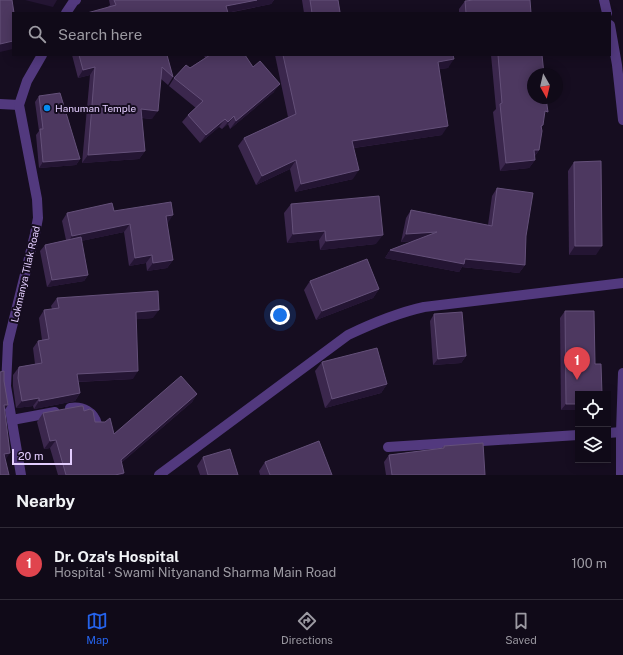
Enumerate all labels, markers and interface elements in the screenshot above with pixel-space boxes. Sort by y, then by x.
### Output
search box [12,12,611,56]
icon: search [26,23,48,45]
text: Search here [58,26,142,43]
north arrow [527,68,563,104]
place label: Hanuman Temple [55,102,136,114]
marker: Hanuman Temple [42,103,52,113]
street label: Lokmanya Tilak Road [8,225,42,323]
your location [270,305,290,325]
pin: 1 [564,347,590,380]
map controls [575,391,611,463]
button: locate [575,391,611,427]
button: layers [575,427,611,463]
scale bar [12,447,72,466]
text: 20 m [18,450,43,462]
text: Nearby [16,491,75,511]
text: Dr. Oza's Hospital [54,548,179,565]
text: 1 [26,556,32,571]
text: 100 m [571,556,607,571]
text: Hospital · Swami Nityanand Sharma Main Road [54,565,336,580]
tab: Map [86,610,109,646]
tab: Directions [281,610,333,646]
tab: Saved [505,610,537,646]

